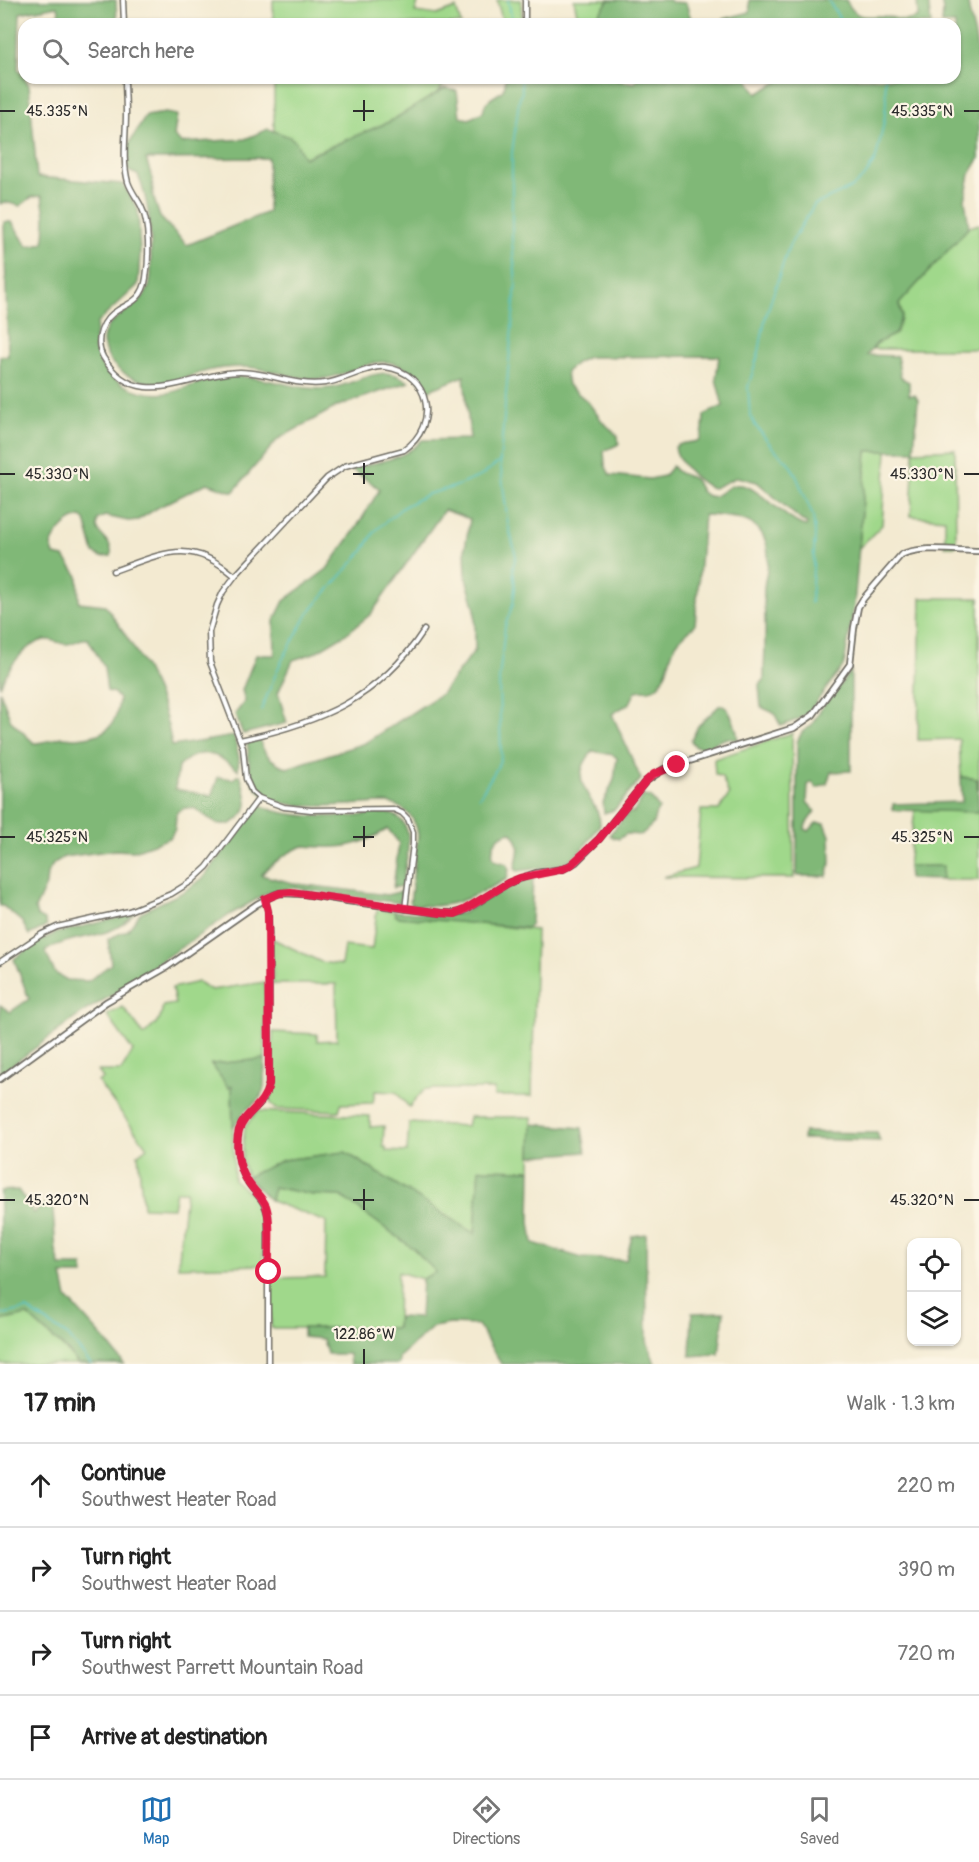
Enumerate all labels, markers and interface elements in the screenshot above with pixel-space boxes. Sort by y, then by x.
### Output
search box [18,18,961,84]
icon: search [39,35,72,68]
text: Search here [87,37,194,65]
text: 45.335°N [26,102,88,121]
text: 45.335°N [891,102,953,121]
text: 45.330°N [25,465,89,484]
text: 45.330°N [890,465,954,484]
route end [663,751,689,777]
text: 45.325°N [26,828,88,847]
text: 45.325°N [891,828,953,847]
text: 45.320°N [25,1191,89,1210]
text: 45.320°N [890,1191,954,1210]
map controls [907,1238,961,1346]
button: locate [907,1238,961,1292]
route start [255,1258,281,1284]
button: layers [907,1292,961,1346]
text: 122.86°W [333,1325,395,1344]
text: 17 min [24,1387,96,1419]
text: Walk · 1.3 km [847,1391,955,1416]
text: Continue [81,1459,165,1487]
icon: ahead [24,1469,57,1502]
text: 220 m [897,1473,955,1498]
text: Southwest Heater Road [81,1487,277,1512]
text: Turn right [81,1543,171,1571]
icon: right [24,1553,57,1586]
text: 390 m [898,1557,955,1582]
text: Southwest Heater Road [81,1571,277,1596]
text: Turn right [81,1627,171,1655]
icon: right [24,1637,57,1670]
text: 720 m [897,1641,955,1666]
text: Southwest Parrett Mountain Road [81,1655,363,1680]
icon: arrive [24,1721,57,1754]
text: Arrive at destination [81,1723,267,1751]
tab: Map [140,1793,173,1849]
tab: Directions [452,1793,520,1849]
tab: Saved [800,1793,839,1849]

